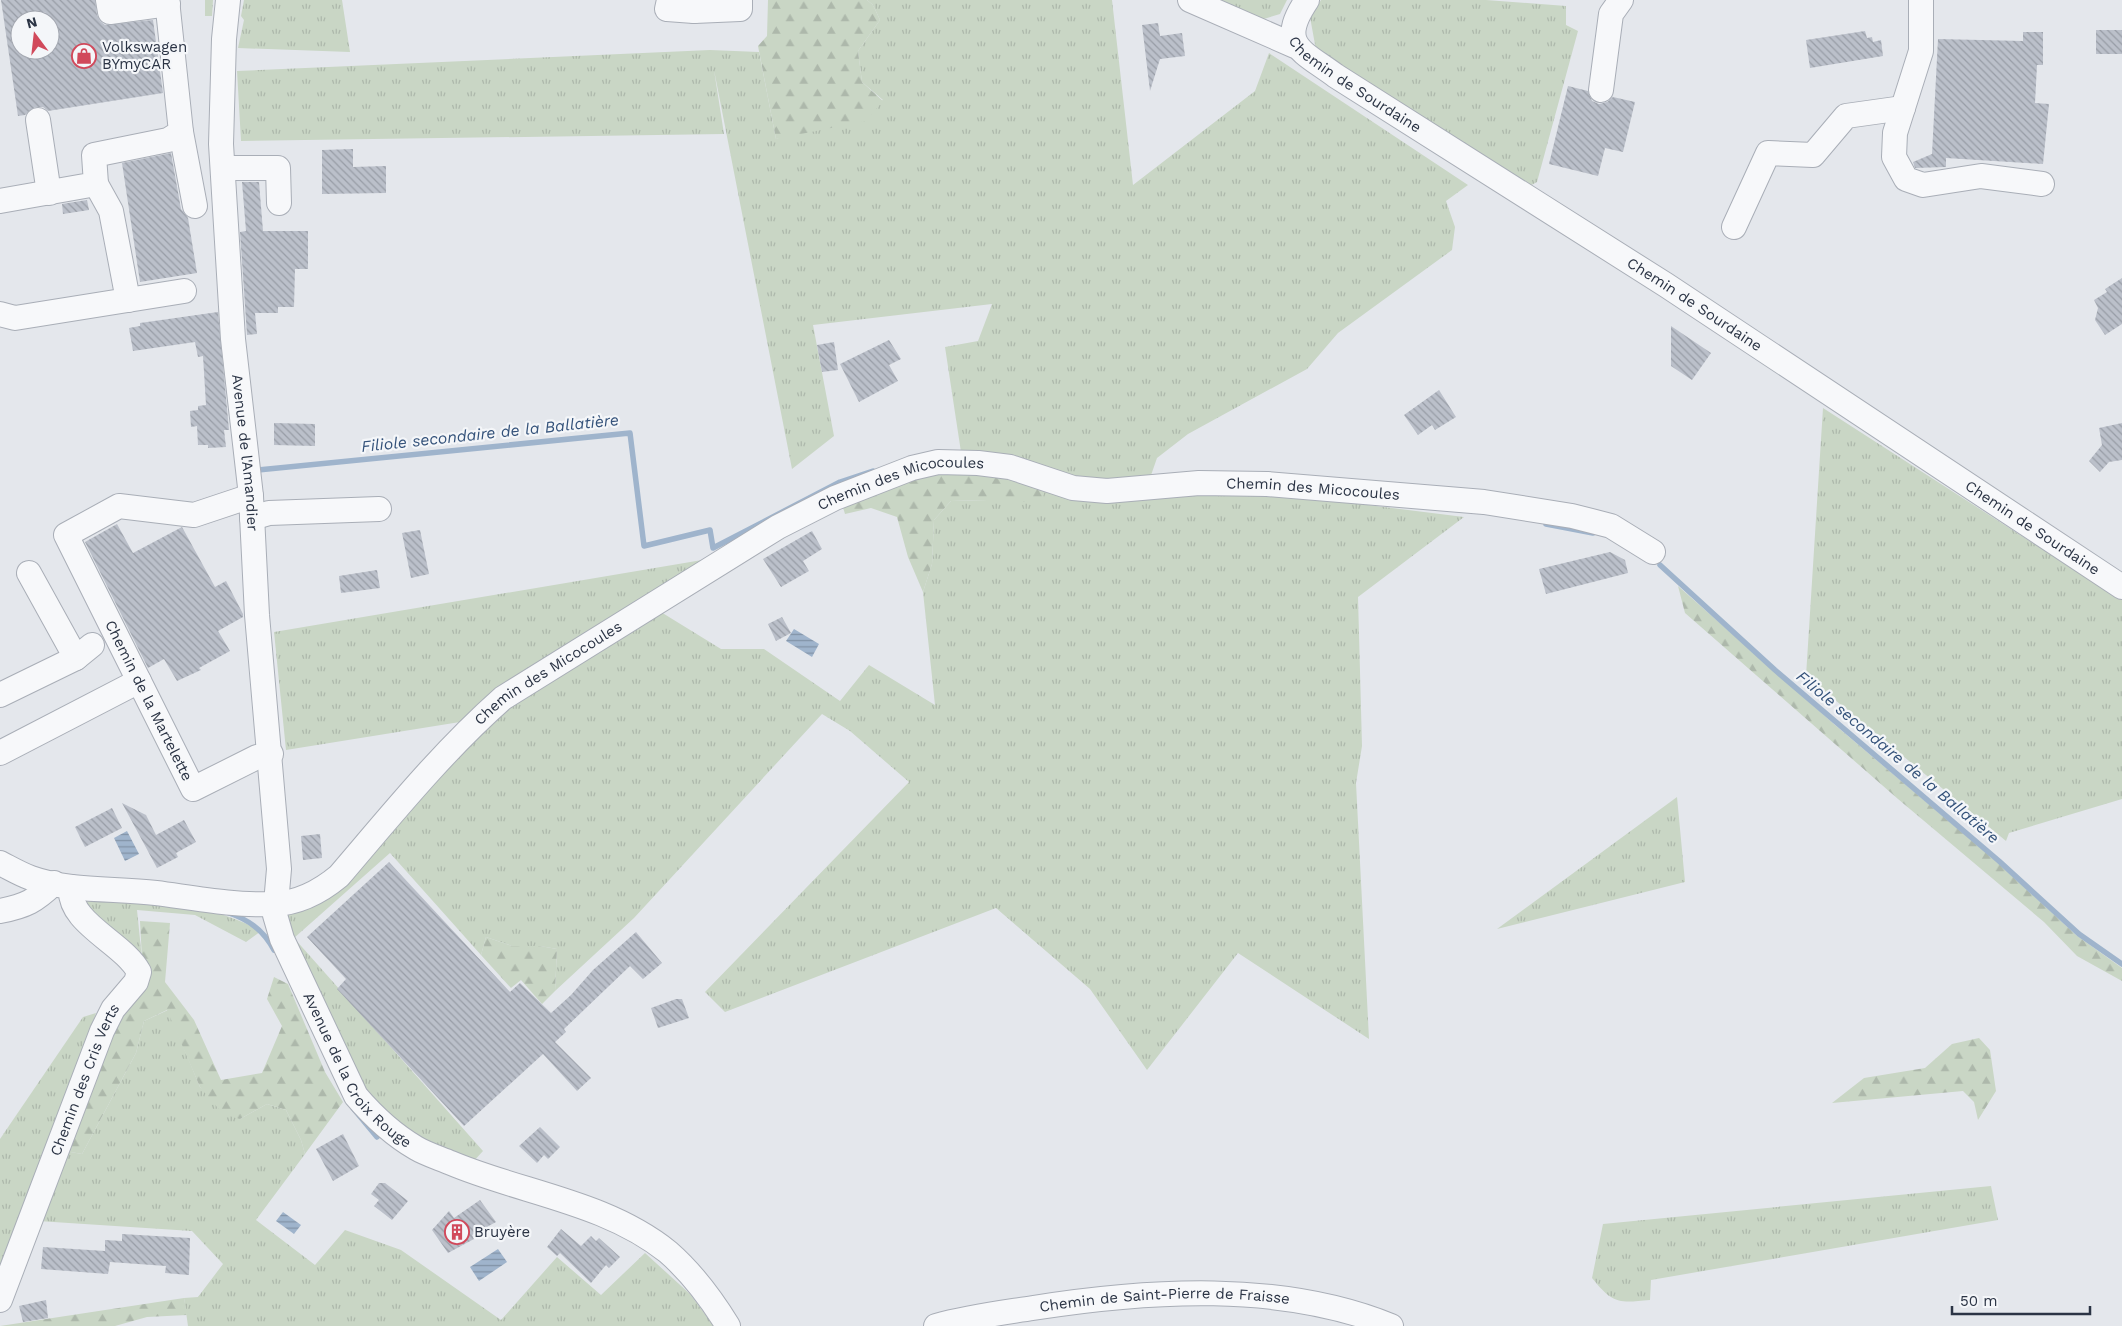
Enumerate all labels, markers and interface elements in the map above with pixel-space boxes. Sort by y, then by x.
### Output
north arrow [10,10,60,60]
text: N [25,13,39,32]
street label: Chemin de Sourdaine [1285,33,1424,137]
place label: Volkswagen BYmyCAR [102,38,187,73]
shop icon: Volkswagen BYmyCAR [71,43,97,69]
street label: Chemin de Sourdaine [1624,254,1766,355]
street label: Avenue de l'Amandier [228,373,262,532]
water label: Filiole secondaire de la Ballatière [360,410,620,456]
street label: Chemin des Micocoules [814,453,985,514]
street label: Chemin des Micocoules [1226,474,1401,504]
street label: Chemin de Sourdaine [1962,477,2103,579]
street label: Chemin de la Martelette [101,617,196,784]
street label: Chemin des Micocoules [471,617,625,729]
water label: Filiole secondaire de la Ballatière [1793,667,2003,847]
street label: Avenue de la Croix Rouge [299,990,415,1152]
street label: Chemin des Cris Verts [46,999,123,1159]
building icon: Bruyère [444,1219,470,1245]
place label: Bruyère [474,1223,530,1241]
street label: Chemin de Saint-Pierre de Fraisse [1038,1284,1291,1316]
scale bar [1952,1284,2090,1316]
text: 50 m [1960,1292,1997,1310]

